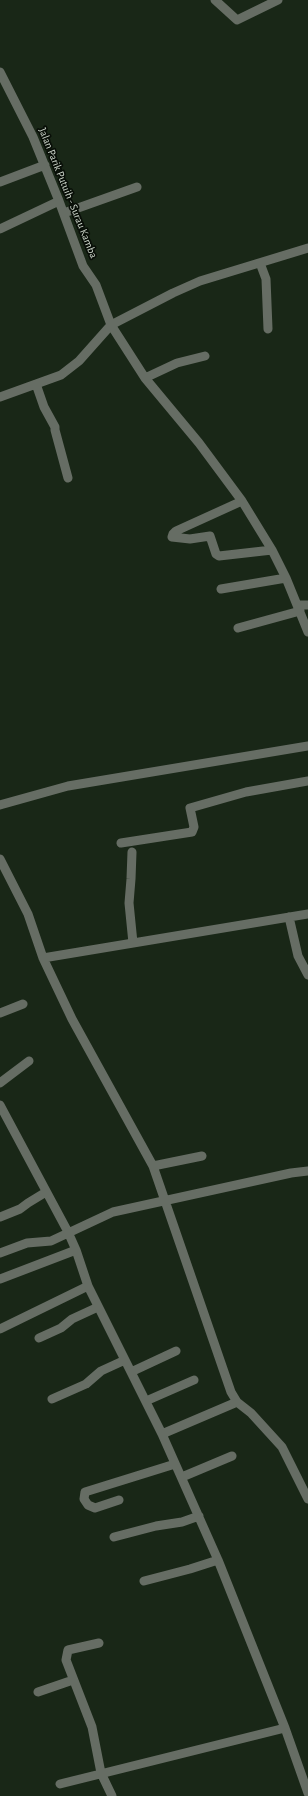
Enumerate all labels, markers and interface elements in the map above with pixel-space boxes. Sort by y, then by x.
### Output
street label: Jalan Parik Putuih - Surau Kamba [36,126,100,260]

